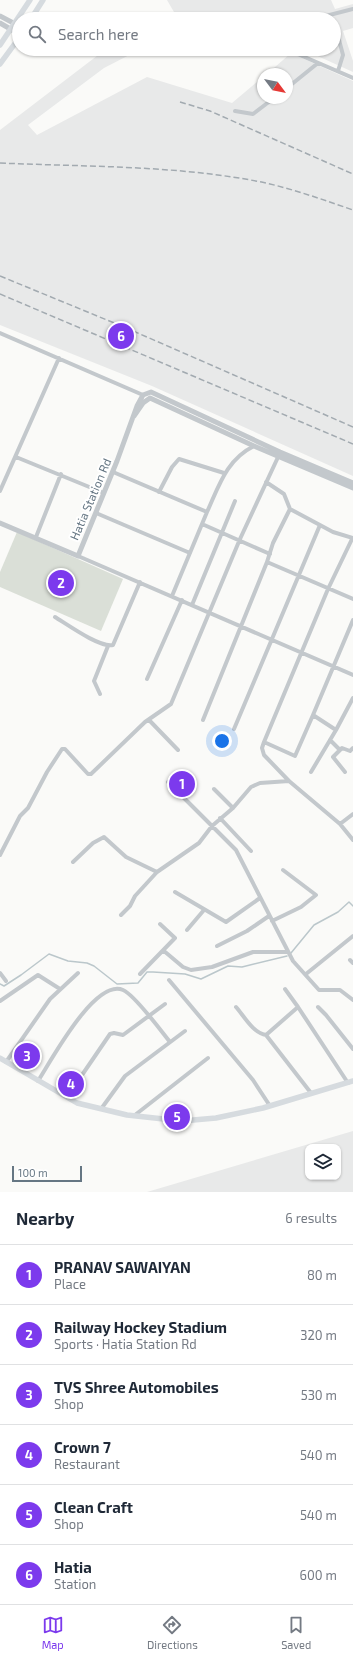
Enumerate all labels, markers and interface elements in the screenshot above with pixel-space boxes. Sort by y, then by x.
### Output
search box [12,12,341,56]
icon: search [26,23,48,45]
text: Search here [58,25,139,43]
north arrow [257,68,293,104]
pin: 6 [108,321,134,351]
street label: Hatia Station Rd [66,456,114,542]
pin: 2 [48,568,74,598]
your location [212,731,232,751]
pin: 1 [169,769,195,799]
pin: 3 [14,1041,40,1071]
pin: 4 [58,1069,84,1099]
pin: 5 [164,1102,190,1132]
map controls [305,1144,341,1180]
button: layers [305,1144,341,1180]
scale bar [12,1164,82,1183]
text: 100 m [18,1166,48,1179]
text: Nearby [16,1208,74,1228]
text: 6 results [285,1210,337,1226]
text: PRANAV SAWAIYAN [54,1258,191,1276]
text: 1 [26,1267,32,1283]
text: 80 m [307,1267,337,1283]
text: Place [54,1276,86,1292]
text: Railway Hockey Stadium [54,1318,227,1336]
text: 2 [25,1327,33,1343]
text: 320 m [300,1327,337,1343]
text: Sports · Hatia Station Rd [54,1336,197,1352]
text: TVS Shree Automobiles [54,1378,219,1396]
text: 3 [25,1387,33,1403]
text: 530 m [301,1387,337,1403]
text: Shop [54,1396,84,1412]
text: Crown 7 [54,1438,111,1456]
text: 4 [25,1447,33,1463]
text: 540 m [300,1447,337,1463]
text: Restaurant [54,1456,120,1472]
text: Clean Craft [54,1498,133,1516]
text: 5 [25,1507,33,1523]
text: 540 m [300,1507,337,1523]
text: Shop [54,1516,84,1532]
text: Hatia [54,1558,92,1576]
text: 6 [25,1567,33,1583]
text: 600 m [300,1567,337,1583]
text: Station [54,1576,96,1592]
tab: Map [42,1614,64,1651]
tab: Directions [147,1614,198,1651]
tab: Saved [281,1614,311,1651]

